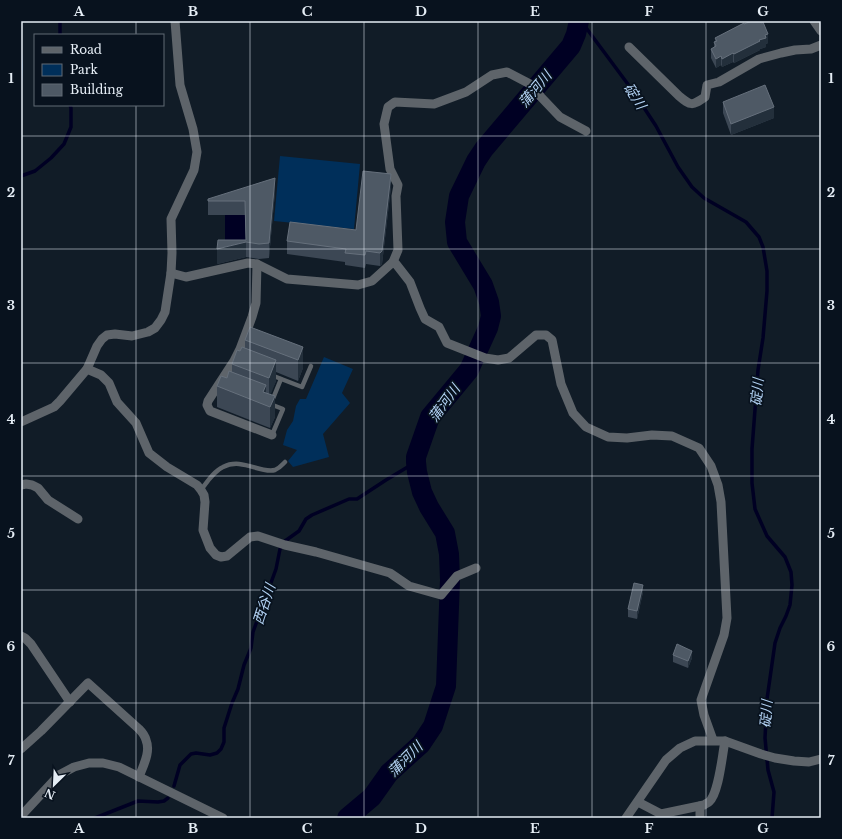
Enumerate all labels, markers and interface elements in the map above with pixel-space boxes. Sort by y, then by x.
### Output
text: A [73,3,85,20]
text: B [188,3,198,20]
text: C [302,3,313,20]
text: D [415,3,427,20]
text: E [530,3,540,20]
text: F [645,3,654,20]
text: G [757,3,769,20]
legend [34,34,164,106]
text: Road [70,42,102,57]
text: Park [70,62,98,77]
water label: 蒲河川 [515,66,557,111]
text: 1 [8,70,14,87]
text: 1 [828,70,834,87]
water label: 碇川 [620,79,651,114]
text: Building [70,82,124,97]
text: 2 [7,184,15,201]
text: 2 [827,184,835,201]
text: 3 [7,297,15,314]
text: 3 [827,297,835,314]
water label: 碇川 [747,375,767,407]
water label: 蒲河川 [424,379,465,425]
text: 4 [7,411,16,428]
text: 4 [827,411,836,428]
text: 5 [7,525,15,542]
text: 5 [827,525,835,542]
water label: 西谷川 [249,579,280,627]
text: 6 [7,638,16,655]
text: 6 [827,638,836,655]
water label: 碇川 [756,697,776,729]
water label: 蒲河川 [384,736,428,780]
text: 7 [8,752,15,769]
text: 7 [828,752,835,769]
north arrow [34,765,74,805]
text: N [42,785,58,803]
text: A [73,820,85,837]
text: B [188,820,198,837]
text: C [302,820,313,837]
text: D [415,820,427,837]
text: E [530,820,540,837]
text: F [645,820,654,837]
text: G [757,820,769,837]

